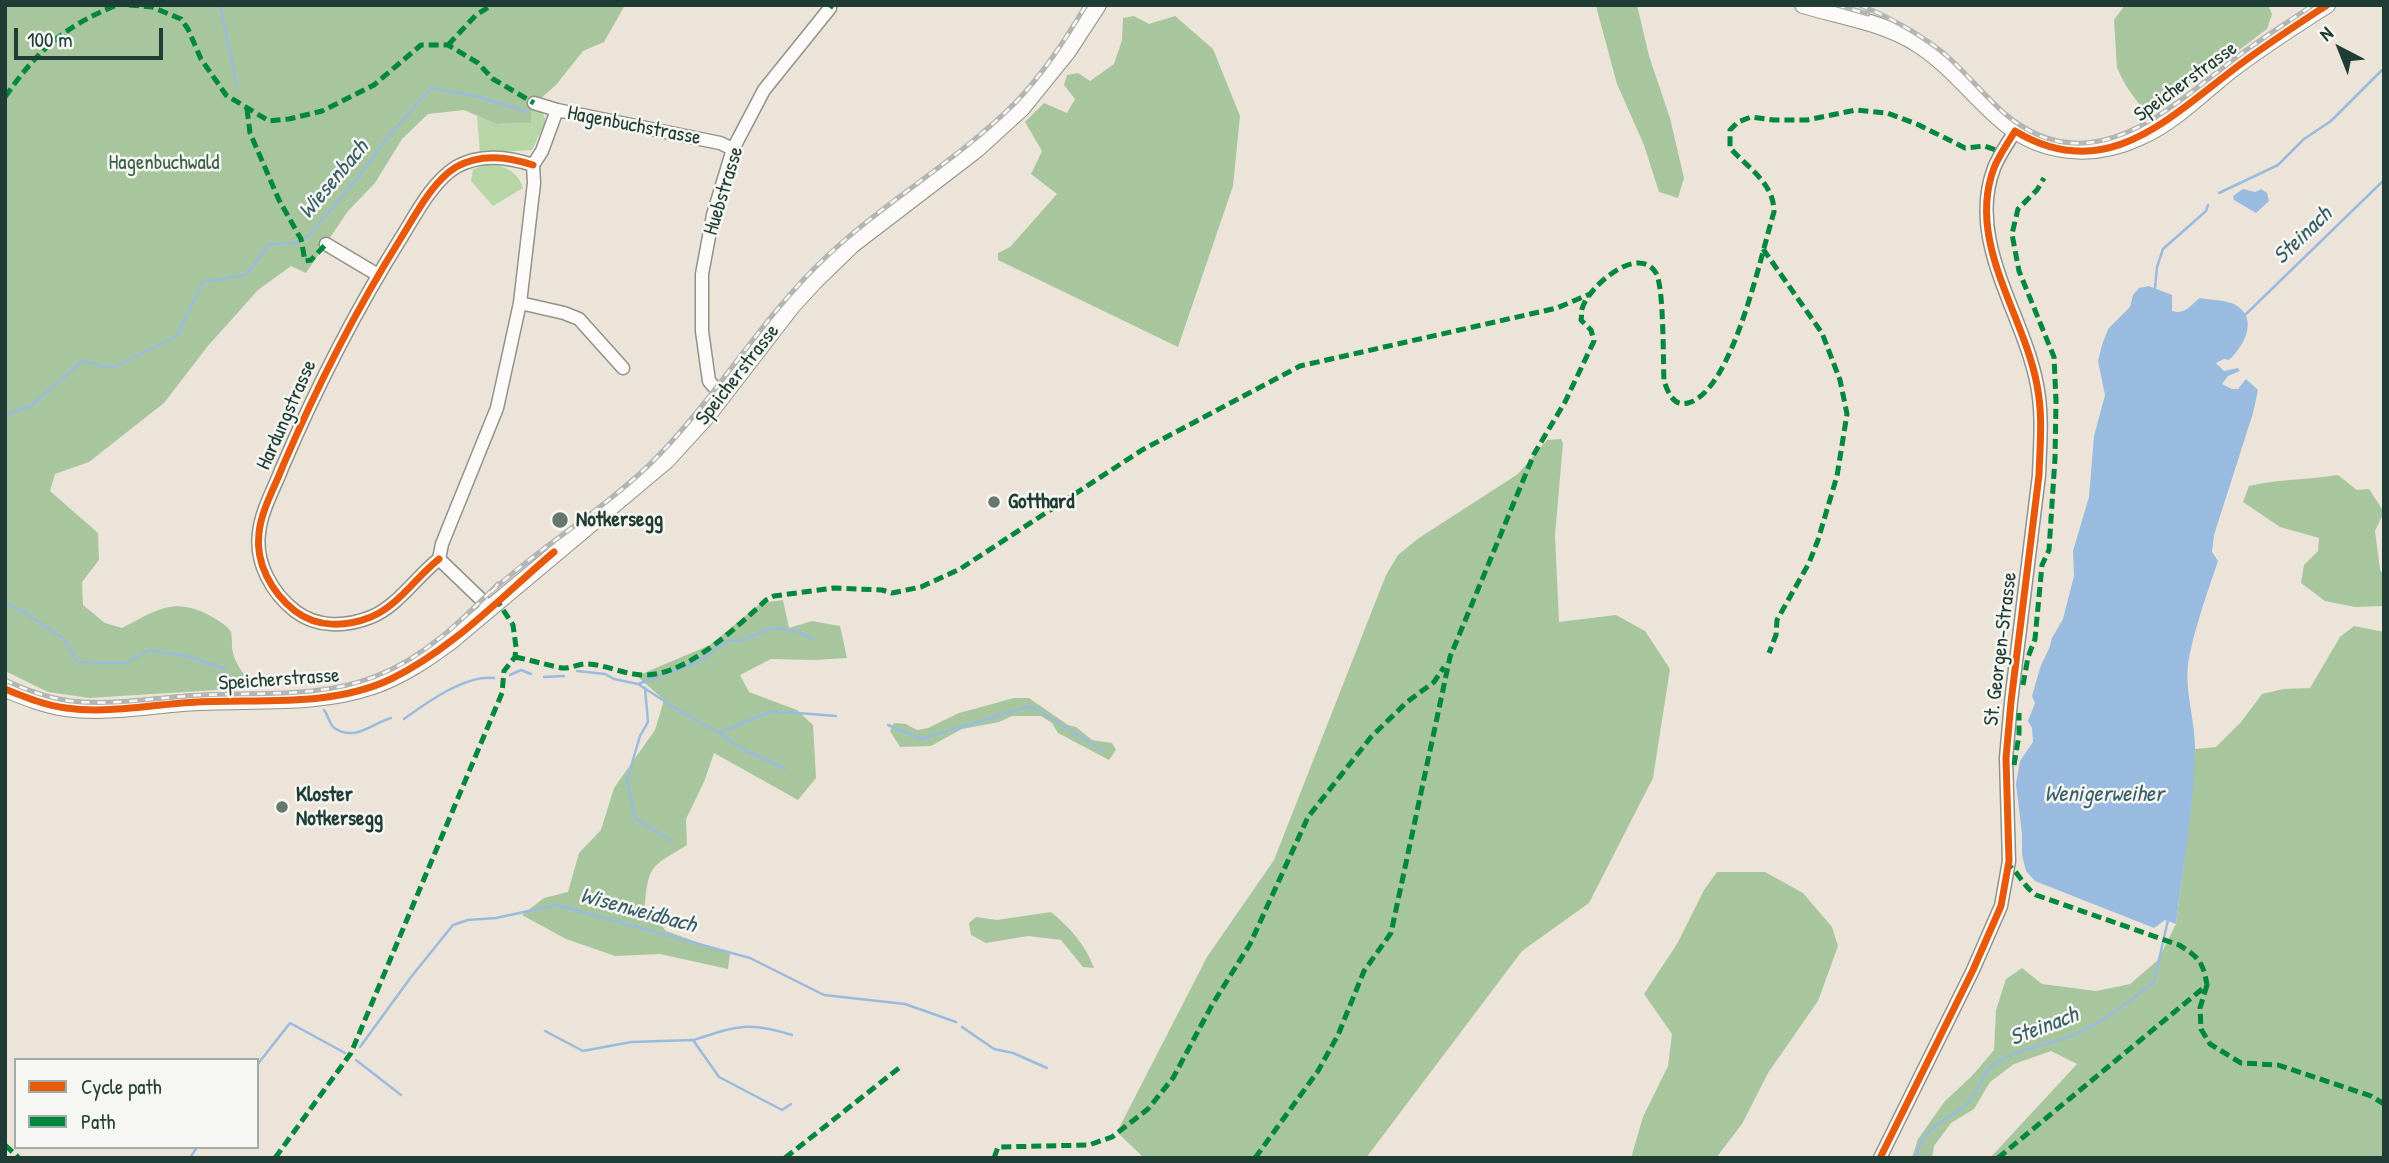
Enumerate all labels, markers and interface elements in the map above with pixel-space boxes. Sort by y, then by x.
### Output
scale bar [18,14,166,58]
north arrow [2305,14,2375,84]
text: N [2313,20,2338,46]
text: 100 m [27,25,73,54]
street label: Speicherstrasse [2130,36,2242,128]
street label: Hagenbuchstrasse [565,101,703,151]
water label: Wiesenbach [293,135,375,225]
street label: Huebstrasse [699,144,749,238]
park label: Hagenbuchwald [108,150,220,176]
water label: Steinach [2268,201,2338,271]
street label: Speicherstrasse [691,319,785,431]
street label: Hardungstrasse [252,356,322,474]
place label: Gotthard [1008,489,1074,515]
marker: Gotthard [986,494,1002,510]
place label: Notkersegg [576,507,663,533]
marker: Notkersegg [550,510,570,530]
street label: St. Georgen-Strasse [1979,571,2023,727]
street label: Speicherstrasse [218,663,340,697]
water label: Wenigerweiher [2044,781,2164,809]
place label: Kloster Notkersegg [296,782,383,832]
marker: Kloster Notkersegg [274,799,290,815]
water label: Wisenweidbach [577,882,699,940]
water label: Steinach [2006,1001,2082,1053]
legend [14,1058,259,1149]
text: Cycle path [81,1072,162,1101]
text: Path [81,1107,115,1136]

